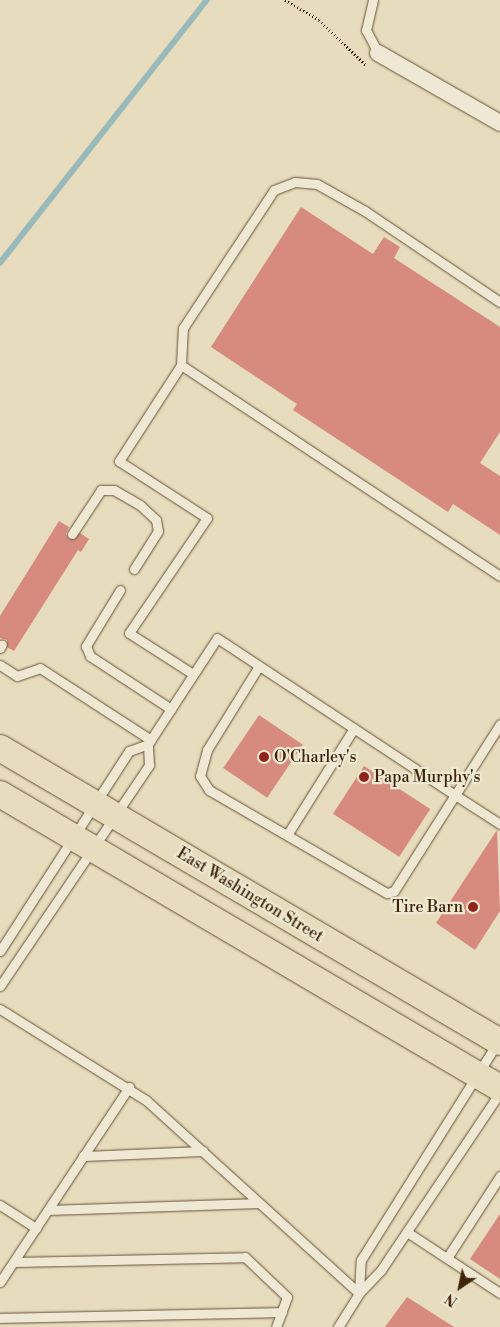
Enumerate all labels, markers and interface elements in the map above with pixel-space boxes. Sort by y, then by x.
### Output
place label: O'Charley's [274,747,356,767]
marker: O'Charley's [258,751,270,763]
place label: Papa Murphy's [374,767,480,787]
marker: Papa Murphy's [358,771,370,783]
street label: East Washington Street [173,844,327,946]
place label: Tire Barn [392,897,463,917]
marker: Tire Barn [467,901,479,913]
north arrow [435,1262,485,1312]
text: N [442,1289,461,1310]

